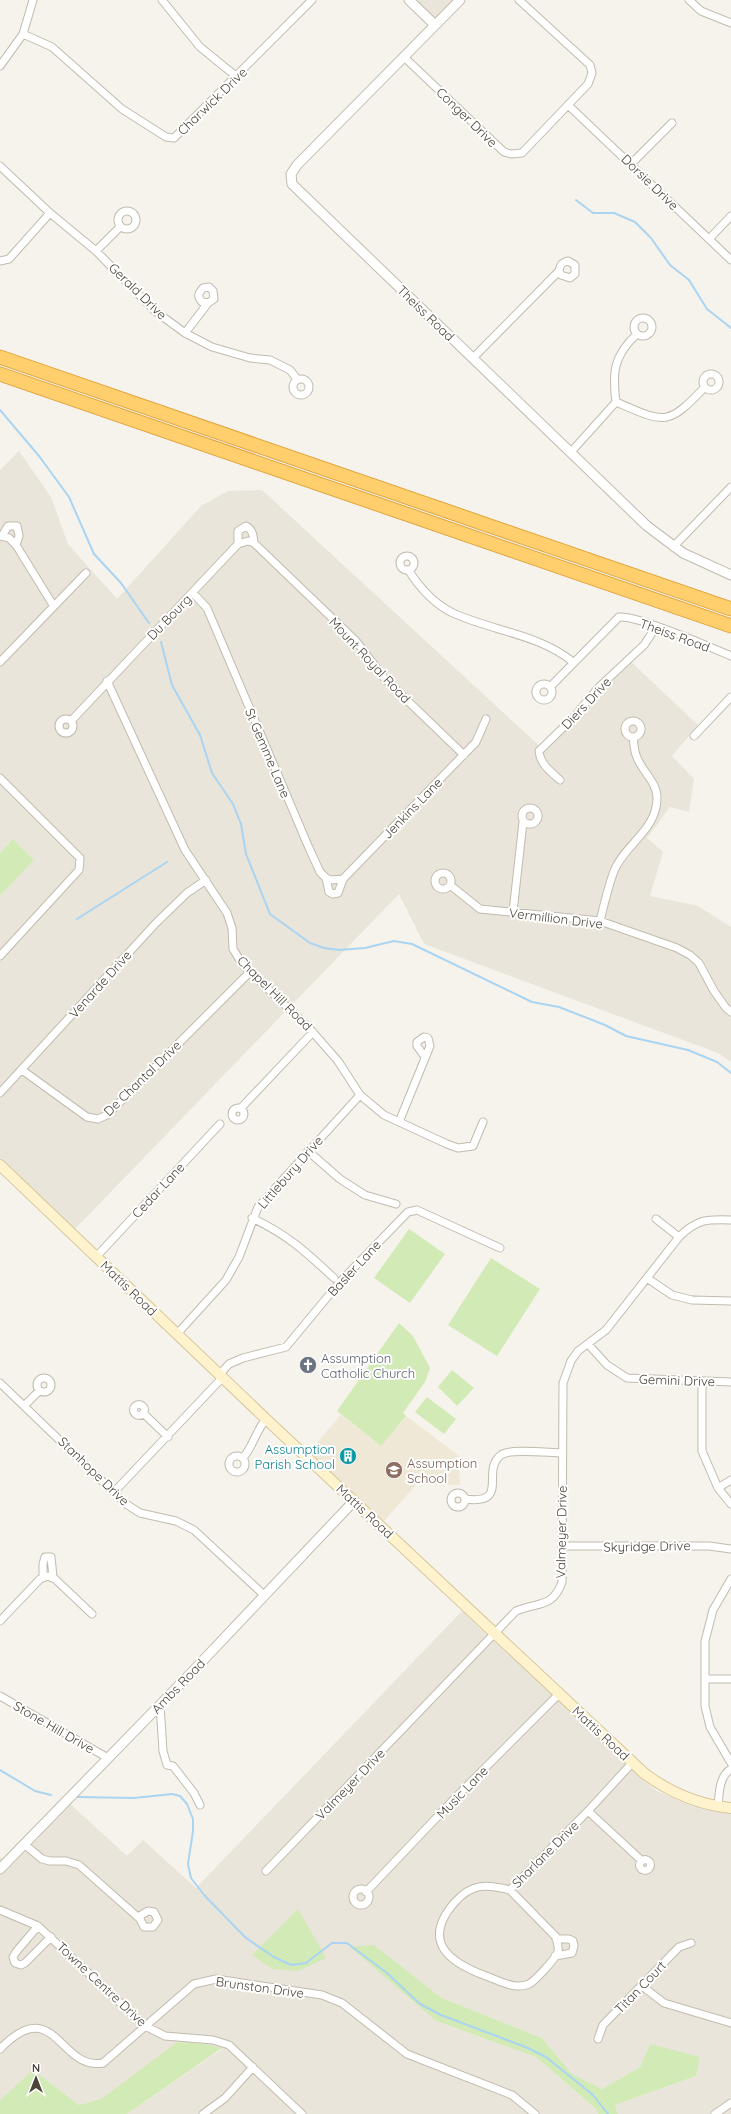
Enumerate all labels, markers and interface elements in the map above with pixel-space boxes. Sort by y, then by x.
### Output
street label: Charwick Drive [174,64,250,138]
street label: Conger Drive [433,84,501,150]
street label: Dorsie Drive [618,151,682,213]
street label: Gerald Drive [106,259,170,323]
street label: Theiss Road [394,282,458,344]
street label: Du Bourg [143,591,195,643]
street label: Mount Royal Road [326,614,414,706]
street label: Theiss Road [638,615,712,655]
street label: Diers Drive [558,674,614,732]
street label: St Gemme Lane [242,706,294,800]
street label: Jenkins Lane [379,774,445,842]
street label: Vermillion Drive [508,904,604,932]
street label: Venarde Drive [65,947,135,1021]
street label: Chapel Hill Road [234,952,316,1034]
street label: De Chantal Drive [100,1037,184,1119]
street label: Littlebury Drive [254,1132,326,1212]
street label: Cedar Lane [128,1159,188,1221]
street label: Basler Lane [324,1237,384,1299]
street label: Mattis Road [98,1257,160,1319]
place label: Assumption Catholic Church [321,1350,415,1381]
church icon: Assumption Catholic Church [298,1355,318,1375]
street label: Gemini Drive [639,1371,715,1389]
street label: Stanhope Drive [55,1433,133,1509]
place label: Assumption Parish School [255,1441,335,1472]
building icon: Assumption Parish School [338,1446,358,1466]
place label: Assumption School [407,1455,477,1486]
school or university icon: Assumption School [384,1460,404,1480]
street label: Mattis Road [333,1481,397,1541]
street label: Valmeyer Drive [552,1485,570,1579]
street label: Skyridge Drive [603,1537,691,1555]
street label: Ambs Road [148,1655,208,1717]
street label: Stone Hill Drive [11,1697,97,1757]
street label: Mattis Road [569,1703,633,1763]
street label: Valmeyer Drive [312,1745,388,1823]
street label: Music Lane [433,1762,491,1822]
street label: Sharlane Drive [508,1817,582,1891]
street label: Towne Centre Drive [54,1938,150,2030]
street label: Titan Court [611,1957,669,2017]
street label: Brunston Drive [215,1973,305,2001]
north arrow [16,2058,56,2098]
text: N [32,2061,40,2075]

